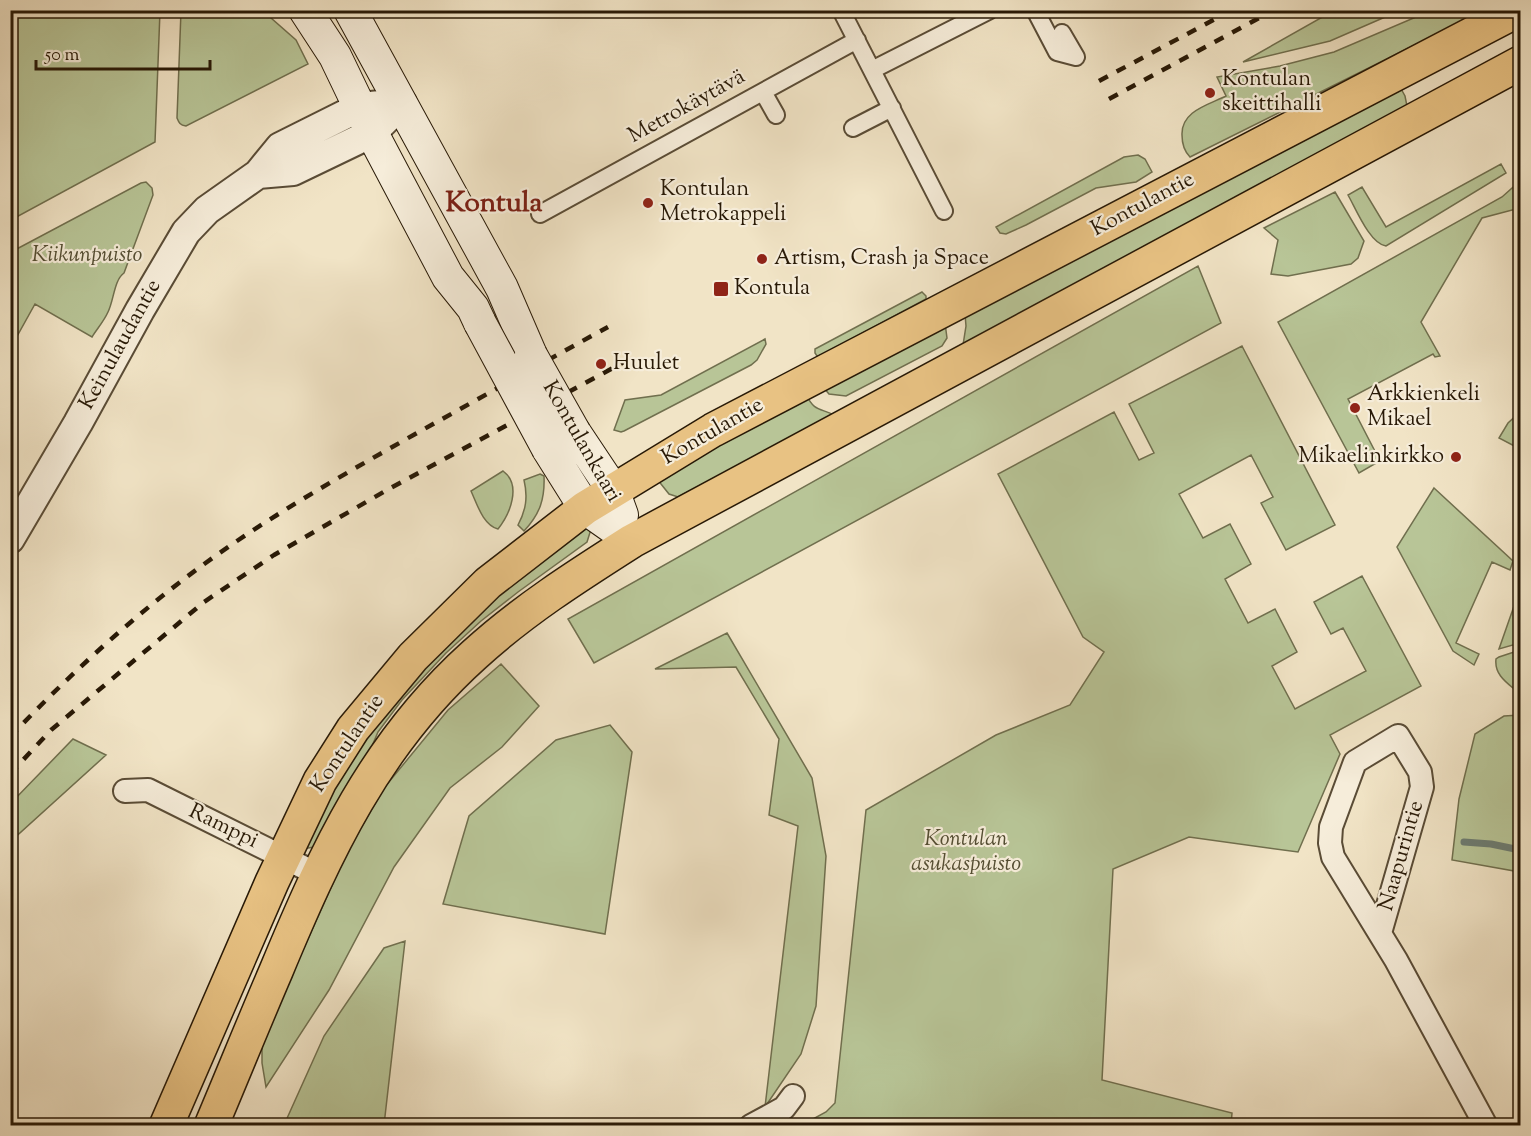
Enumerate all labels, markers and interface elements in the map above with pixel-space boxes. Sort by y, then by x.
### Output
scale bar [36,33,210,71]
text: 50 m [44,43,80,69]
street label: Metrokäytävä [623,62,751,152]
place label: Kontulan skeittihalli [1222,64,1321,121]
marker: Kontulan skeittihalli [1203,86,1217,100]
street label: Kontulantie [1086,164,1200,246]
place label: Kontulan Metrokappeli [660,174,786,231]
district label: Kontula [445,184,543,224]
marker: Kontulan Metrokappeli [641,196,655,210]
park label: Kiikunpuisto [32,240,142,272]
place label: Artism, Crash ja Space [774,243,989,275]
marker: Artism, Crash ja Space [755,252,769,266]
place label: Kontula [734,273,810,305]
street label: Keinulaudantie [72,274,170,416]
marker: Kontula [712,280,730,298]
place label: Huulet [613,348,680,380]
marker: Huulet [594,357,608,371]
street label: Kontulankaari [533,375,629,509]
place label: Arkkienkeli Mikael [1367,379,1480,436]
street label: Kontulantie [656,390,770,474]
marker: Arkkienkeli Mikael [1348,401,1362,415]
place label: Mikaelinkirkko [1298,441,1444,473]
marker: Mikaelinkirkko [1449,450,1463,464]
street label: Kontulantie [303,688,393,800]
street label: Ramppi [183,796,263,858]
street label: Naapurintie [1371,797,1433,915]
park label: Kontulan asukaspuisto [911,824,1021,881]

